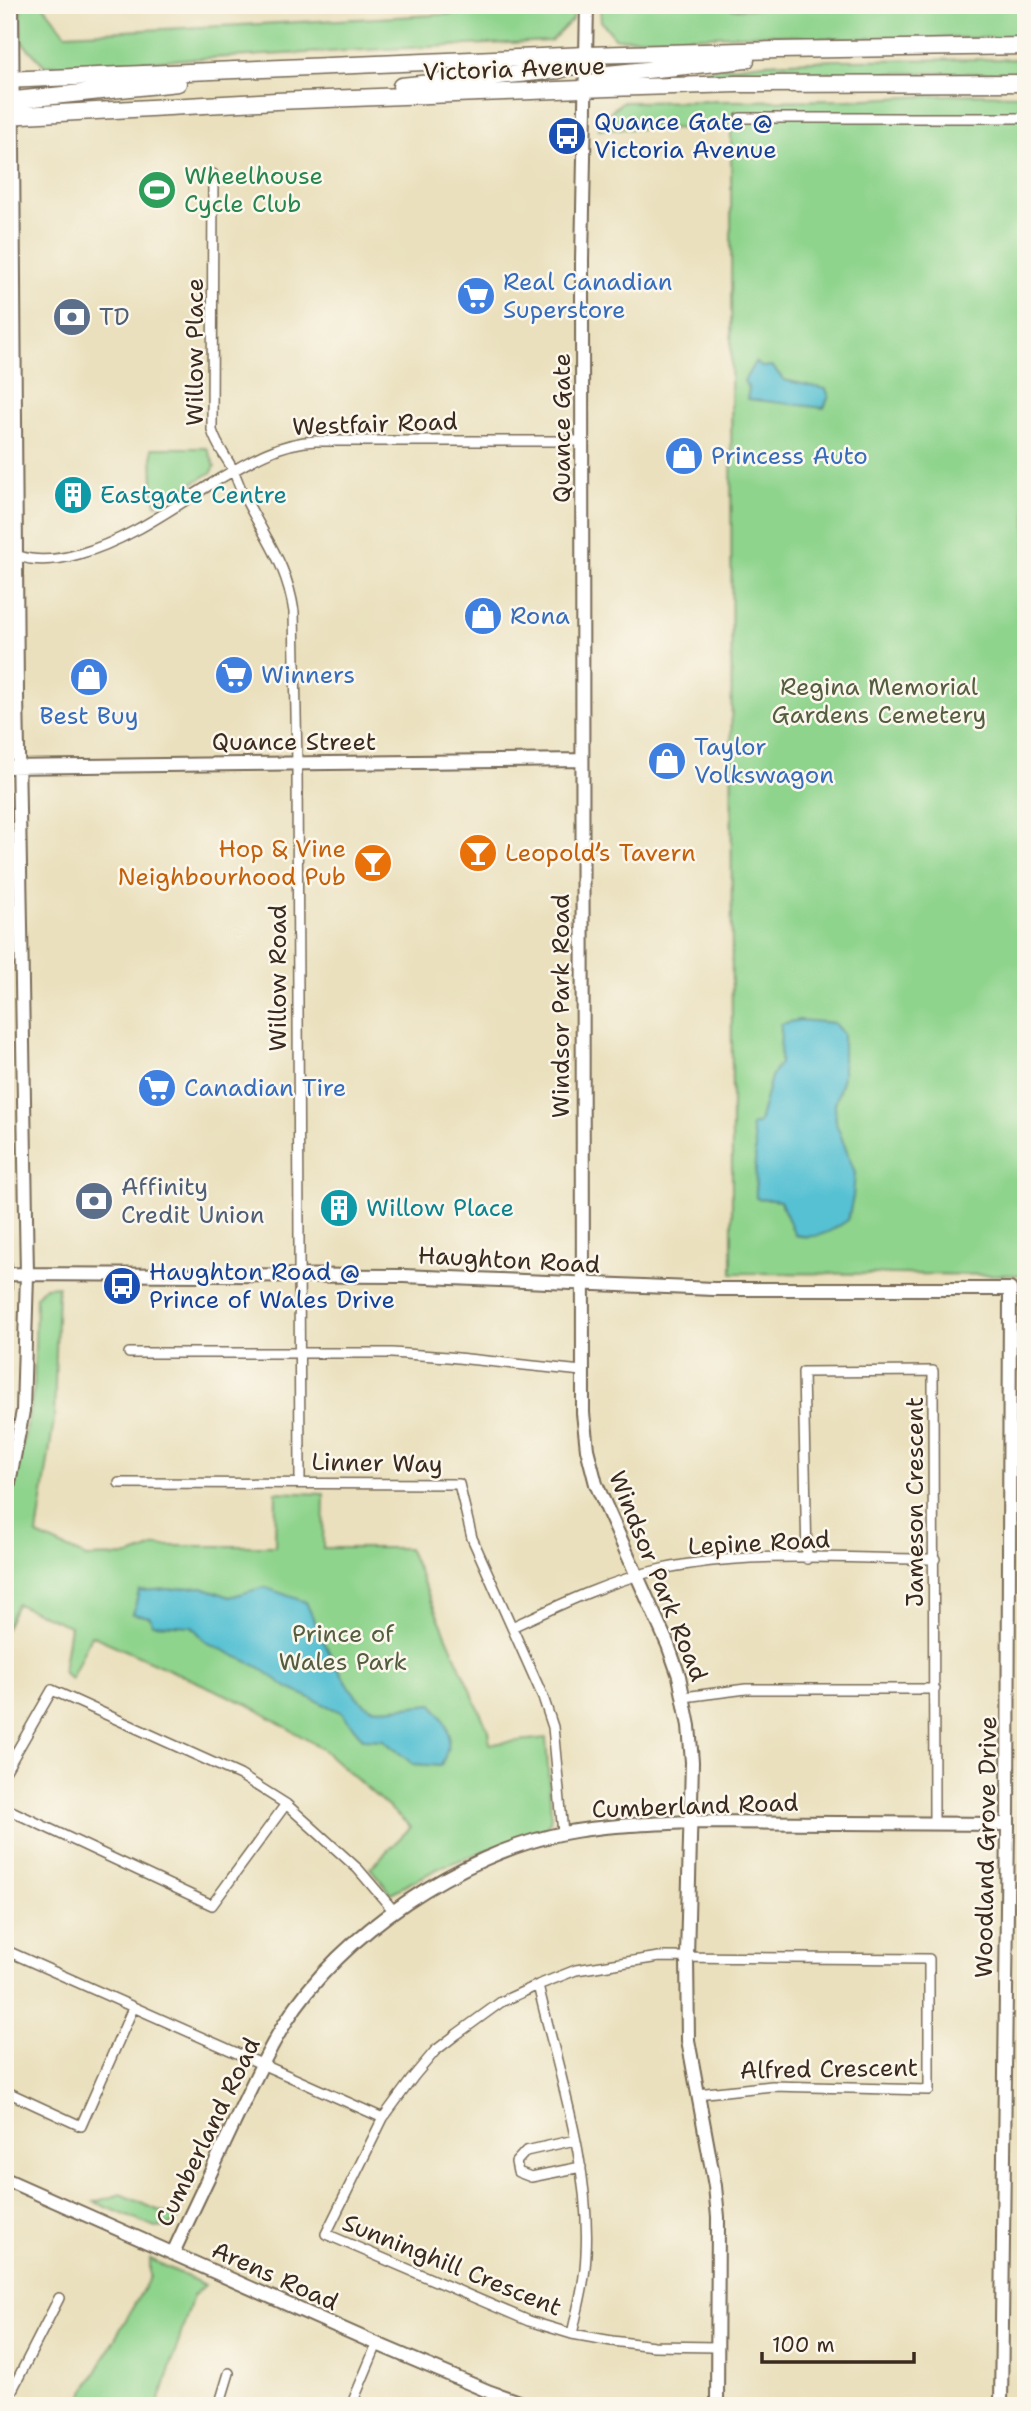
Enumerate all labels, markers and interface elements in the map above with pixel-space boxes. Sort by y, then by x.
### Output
street label: Victoria Avenue [422,50,606,88]
place label: Quance Gate @ Victoria Avenue [594,106,777,166]
bus stop icon: Quance Gate @ Victoria Avenue [546,115,588,157]
place label: Wheelhouse Cycle Club [184,160,323,220]
sports icon: Wheelhouse Cycle Club [136,169,178,211]
place label: Real Canadian Superstore [503,266,672,326]
supermarket icon: Real Canadian Superstore [455,275,497,317]
street label: Willow Place [179,278,211,426]
bank icon: TD [51,296,93,338]
place label: TD [99,301,130,333]
street label: Quance Gate [546,353,578,503]
street label: Westfair Road [292,405,458,443]
shop icon: Princess Auto [663,435,705,477]
place label: Princess Auto [711,440,868,472]
building icon: Eastgate Centre [52,474,94,516]
place label: Eastgate Centre [100,479,287,511]
shop icon: Rona [462,595,504,637]
place label: Rona [510,600,570,632]
supermarket icon: Winners [213,654,255,696]
shop icon: Best Buy [68,656,110,698]
place label: Winners [261,659,355,691]
park label: Regina Memorial Gardens Cemetery [772,671,986,731]
place label: Best Buy [40,700,139,732]
street label: Quance Street [212,726,376,758]
place label: Taylor Volkswagon [694,731,834,791]
shop icon: Taylor Volkswagon [646,740,688,782]
bar icon: Leopold’s Tavern [457,832,499,874]
place label: Hop & Vine Neighbourhood Pub [117,833,346,893]
place label: Leopold’s Tavern [505,837,696,869]
bar icon: Hop & Vine Neighbourhood Pub [352,842,394,884]
street label: Windsor Park Road [545,894,577,1118]
street label: Willow Road [262,904,294,1052]
supermarket icon: Canadian Tire [136,1067,178,1109]
place label: Canadian Tire [184,1072,346,1104]
place label: Affinity Credit Union [121,1171,264,1231]
bank icon: Affinity Credit Union [73,1180,115,1222]
building icon: Willow Place [318,1187,360,1229]
place label: Willow Place [366,1192,514,1224]
street label: Haughton Road [417,1239,601,1281]
place label: Haughton Road @ Prince of Wales Drive [149,1256,395,1316]
bus stop icon: Haughton Road @ Prince of Wales Drive [101,1265,143,1307]
street label: Jameson Crescent [899,1397,931,1607]
street label: Linner Way [311,1446,443,1480]
street label: Windsor Park Road [601,1466,715,1686]
street label: Lepine Road [687,1523,831,1563]
park label: Prince of Wales Park [279,1618,407,1678]
street label: Woodland Grove Drive [968,1716,1004,1978]
street label: Cumberland Road [591,1786,799,1826]
street label: Cumberland Road [148,2032,268,2232]
street label: Alfred Crescent [740,2051,918,2087]
street label: Sunninghill Crescent [338,2206,566,2324]
street label: Arens Road [207,2234,343,2318]
scale bar [762,2320,914,2364]
text: 100 m [772,2331,835,2359]

